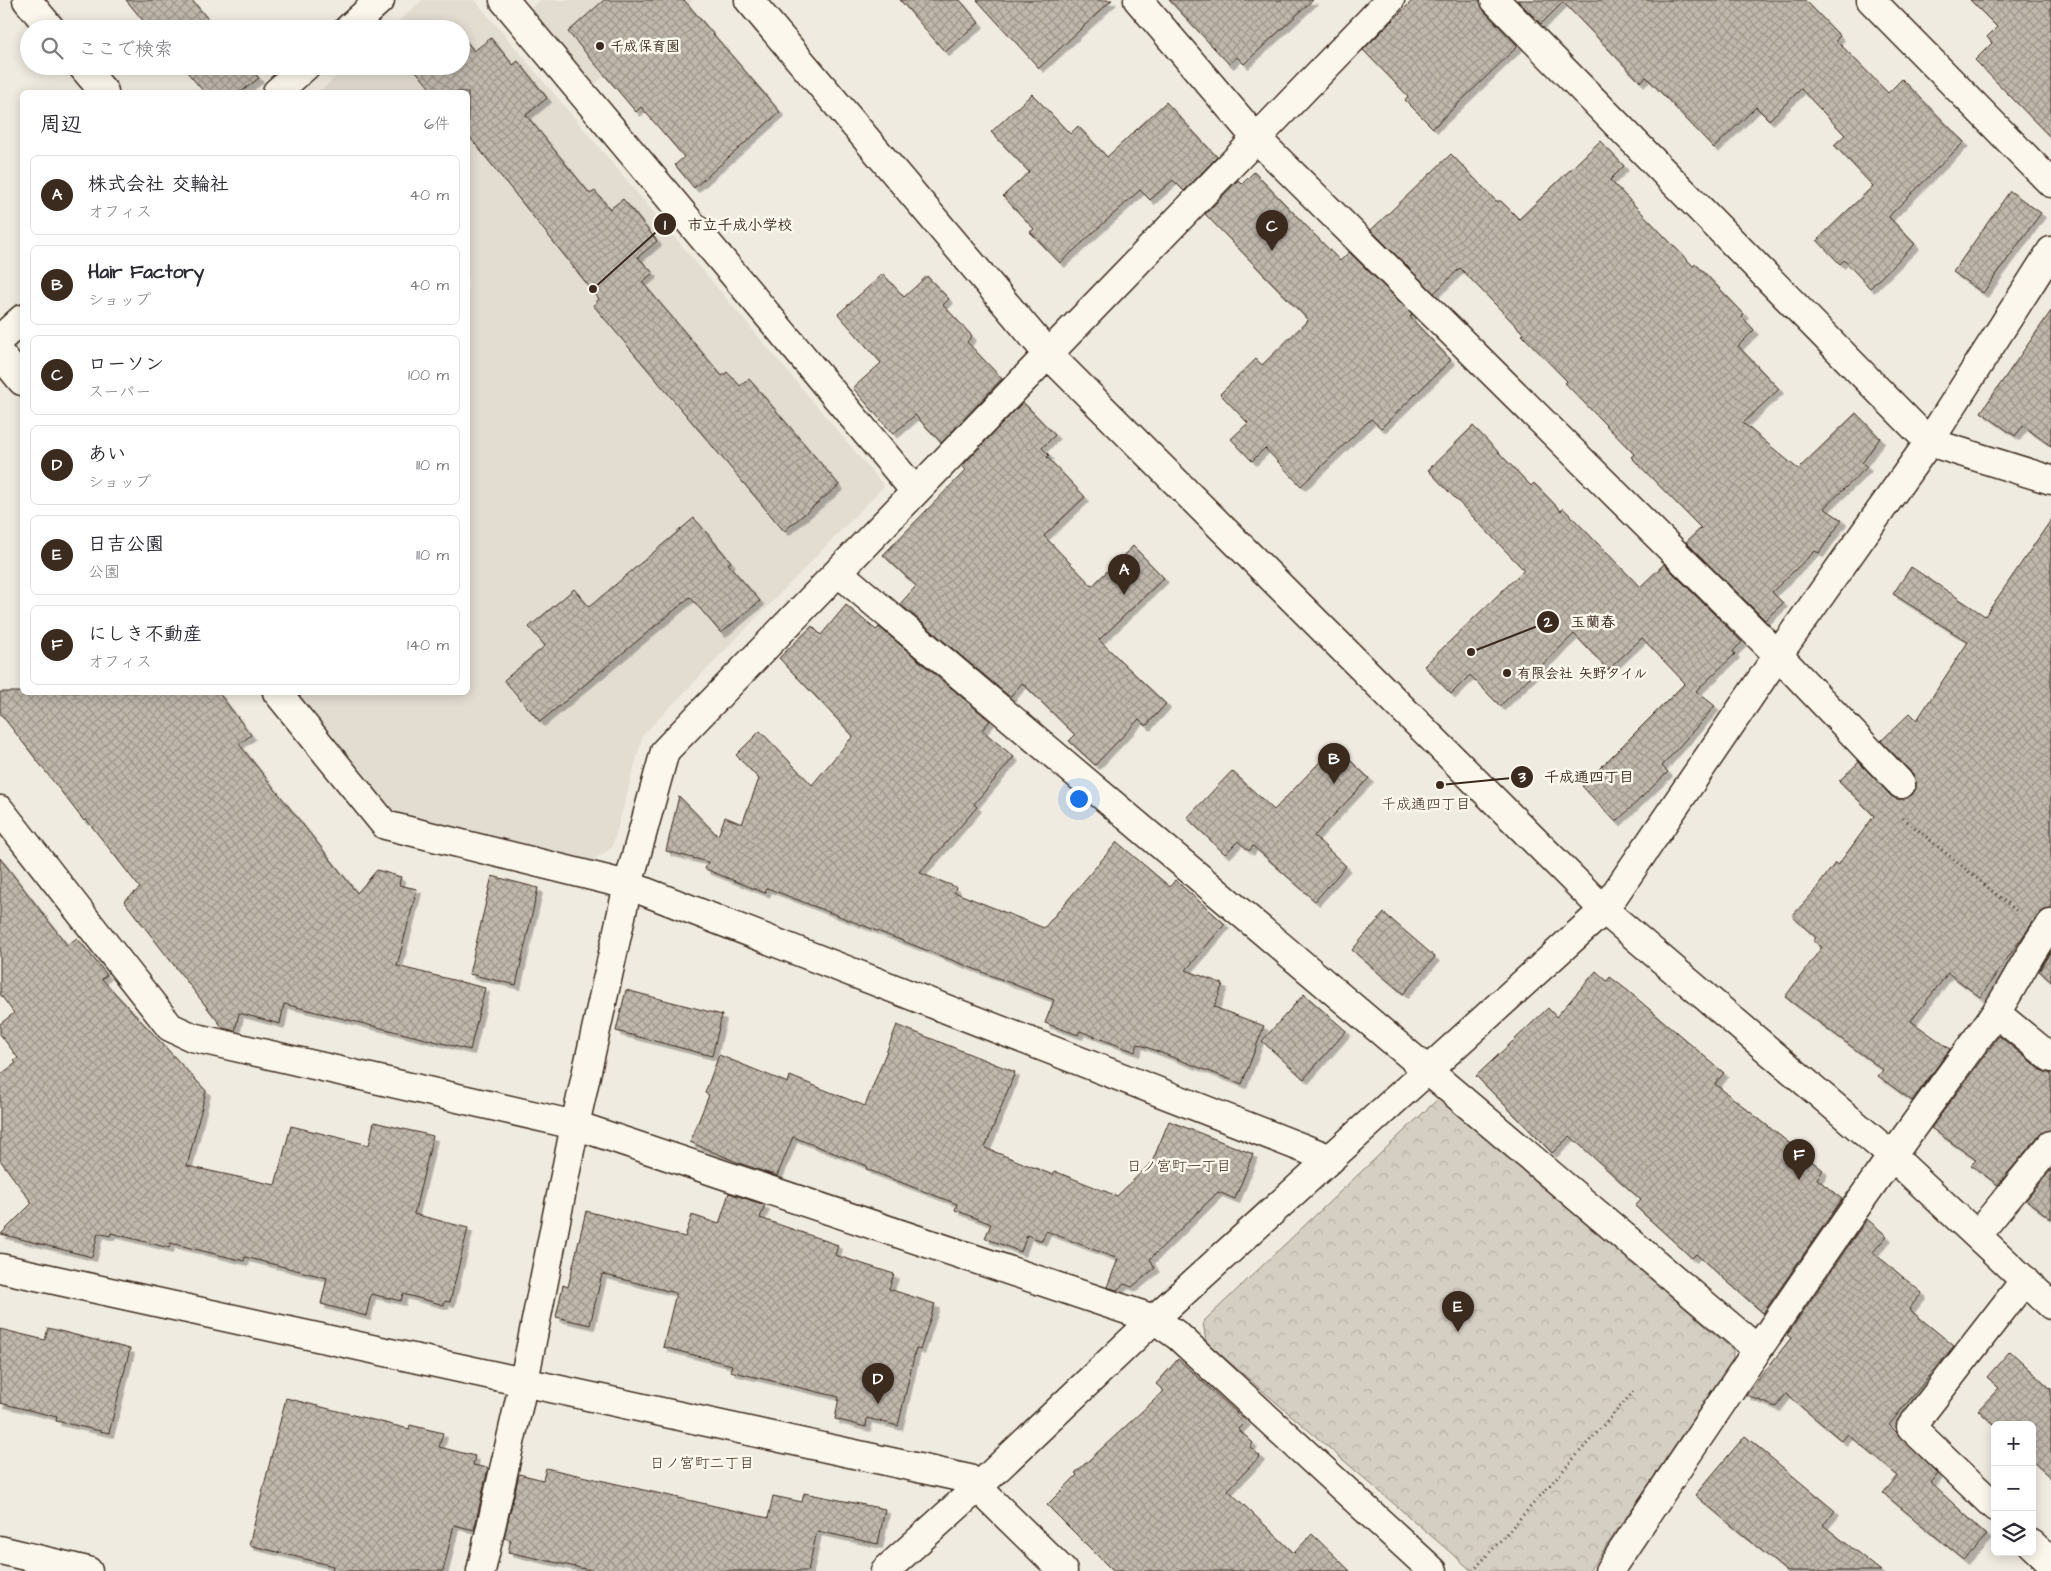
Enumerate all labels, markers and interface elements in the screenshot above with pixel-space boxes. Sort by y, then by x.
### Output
search box [20,20,470,75]
icon: search [38,34,66,62]
text: ここで検索 [78,36,173,63]
place label: 千成保育園 [610,37,680,57]
marker: 千成保育園 [594,40,606,52]
text: 周辺 [40,110,82,139]
text: 6件 [424,113,450,135]
text: 株式会社 交輪社 [88,171,229,198]
text: A [52,184,62,206]
text: 40 m [409,184,449,206]
text: オフィス [88,201,152,223]
callout: 市立千成小学校 [652,209,802,239]
pin: C [1256,210,1288,251]
text: 1 [664,215,666,236]
text: 市立千成小学校 [687,215,793,236]
text: Hair Factory [88,259,204,286]
text: B [51,274,63,296]
text: 40 m [409,274,449,296]
text: ショップ [88,289,151,311]
text: ローソン [88,351,164,378]
text: C [51,364,63,386]
text: 100 m [408,364,449,386]
text: スーパー [88,381,151,403]
text: あい [88,441,126,468]
text: D [52,454,62,476]
text: 110 m [416,454,449,476]
text: ショップ [88,471,151,493]
text: 日吉公園 [88,531,164,558]
text: E [52,544,62,566]
text: 110 m [416,544,449,566]
pin: A [1108,554,1140,595]
text: 公園 [88,561,120,583]
callout: 玉蘭春 [1536,607,1626,637]
text: 2 [1543,612,1553,633]
text: 玉蘭春 [1570,612,1616,633]
text: にしき不動産 [88,621,202,648]
text: F [51,634,63,656]
text: 140 m [407,634,449,656]
text: オフィス [88,651,152,673]
place label: 有限会社 矢野タイル [1517,664,1648,684]
marker: 有限会社 矢野タイル [1501,667,1513,679]
pin: B [1318,743,1350,784]
callout: 千成通四丁目 [1509,762,1644,792]
text: 3 [1517,767,1526,788]
text: 千成通四丁目 [1544,767,1634,788]
your location [1066,786,1092,812]
district label: 千成通四丁目 [1381,794,1471,815]
pin: F [1783,1139,1815,1180]
district label: 日ノ宮町一丁目 [1126,1156,1232,1177]
pin: E [1442,1291,1474,1332]
pin: D [862,1363,894,1404]
map controls [1991,1421,2036,1556]
button: + [1991,1421,2036,1466]
district label: 日ノ宮町二丁目 [649,1453,755,1474]
button: − [1991,1466,2036,1511]
button: layers [1991,1511,2036,1556]

